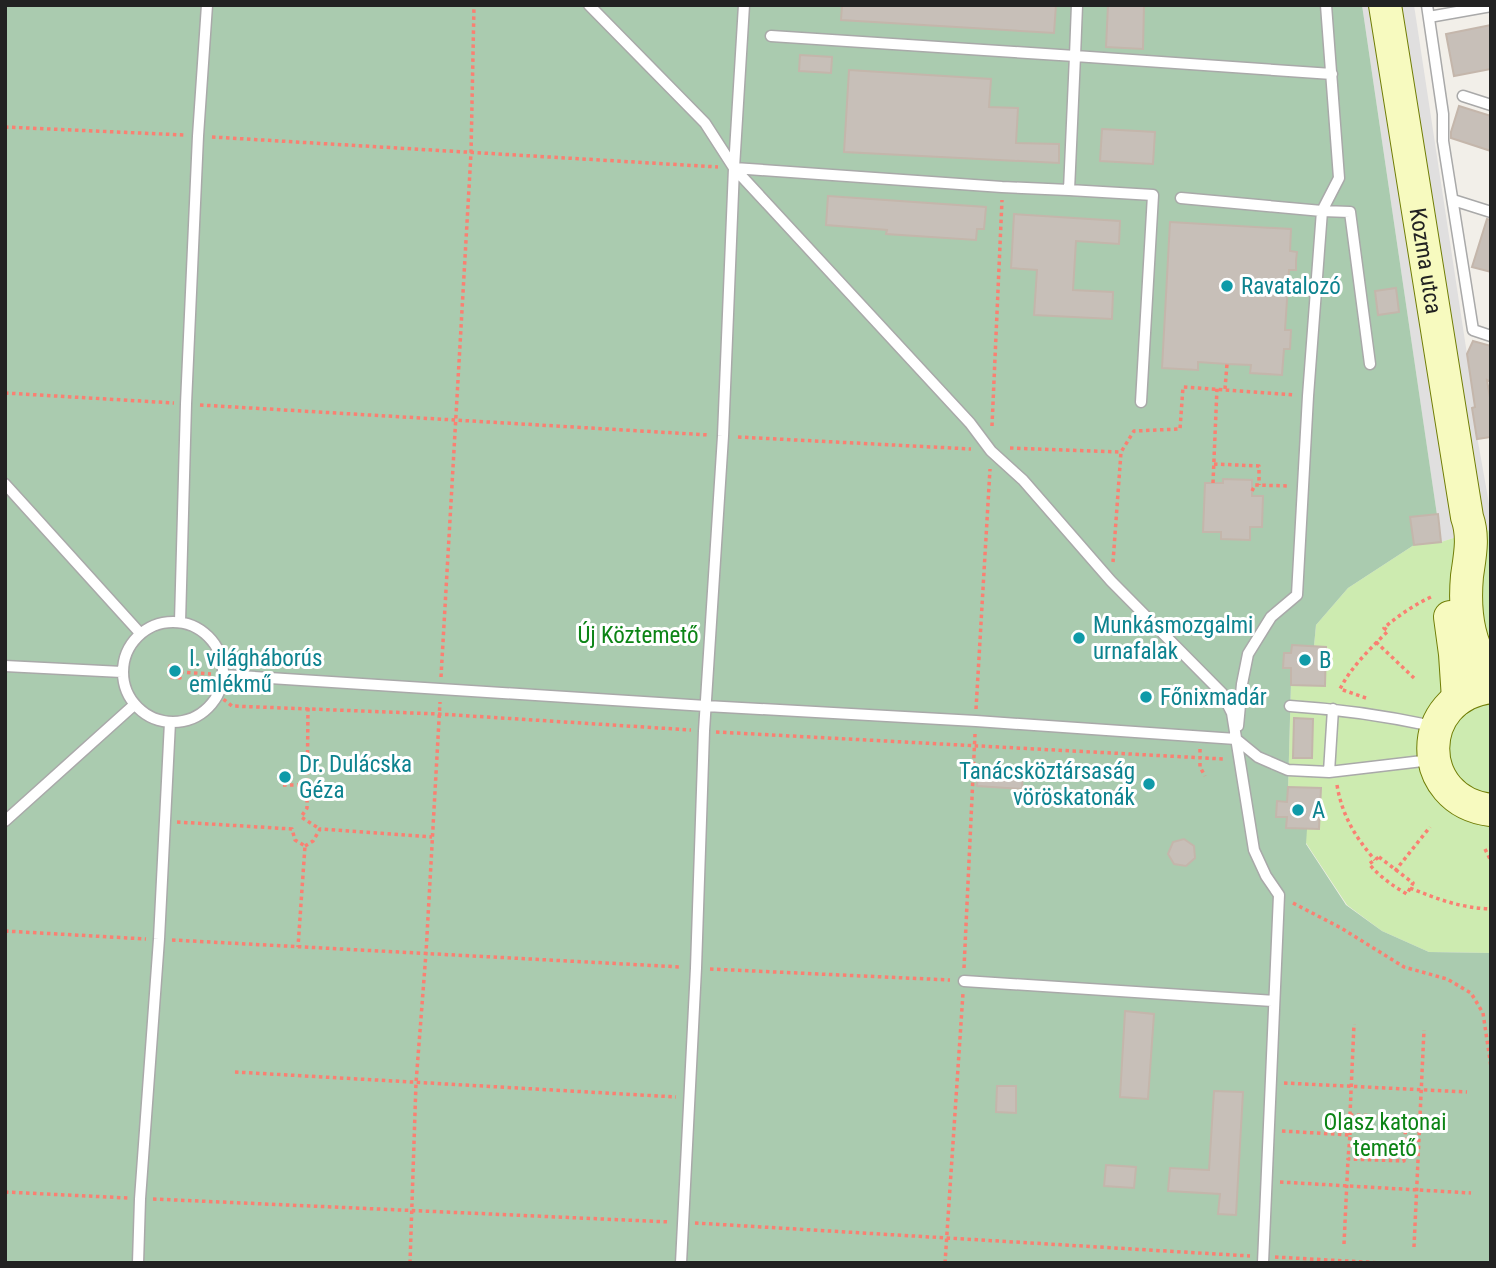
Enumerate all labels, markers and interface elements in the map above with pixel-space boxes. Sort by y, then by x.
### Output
street label: Kozma utca [1404,206,1448,316]
place label: Ravatalozó [1241,273,1341,300]
marker: Ravatalozó [1219,278,1235,294]
place label: Munkásmozgalmi urnafalak [1093,612,1253,665]
park label: Új Köztemető [578,621,698,649]
marker: Munkásmozgalmi urnafalak [1071,630,1087,646]
place label: I. világháborús emlékmű [189,645,322,698]
place label: B [1319,647,1332,674]
marker: B [1297,652,1313,668]
marker: I. világháborús emlékmű [167,663,183,679]
place label: Főnixmadár [1160,684,1267,711]
marker: Főnixmadár [1138,689,1154,705]
place label: Dr. Dulácska Géza [299,751,412,804]
place label: Tanácsköztársaság vöröskatonák [959,758,1136,811]
marker: Dr. Dulácska Géza [277,769,293,785]
marker: Tanácsköztársaság vöröskatonák [1141,776,1157,792]
place label: A [1312,797,1325,824]
marker: A [1290,802,1306,818]
park label: Olasz katonai temető [1324,1109,1446,1162]

